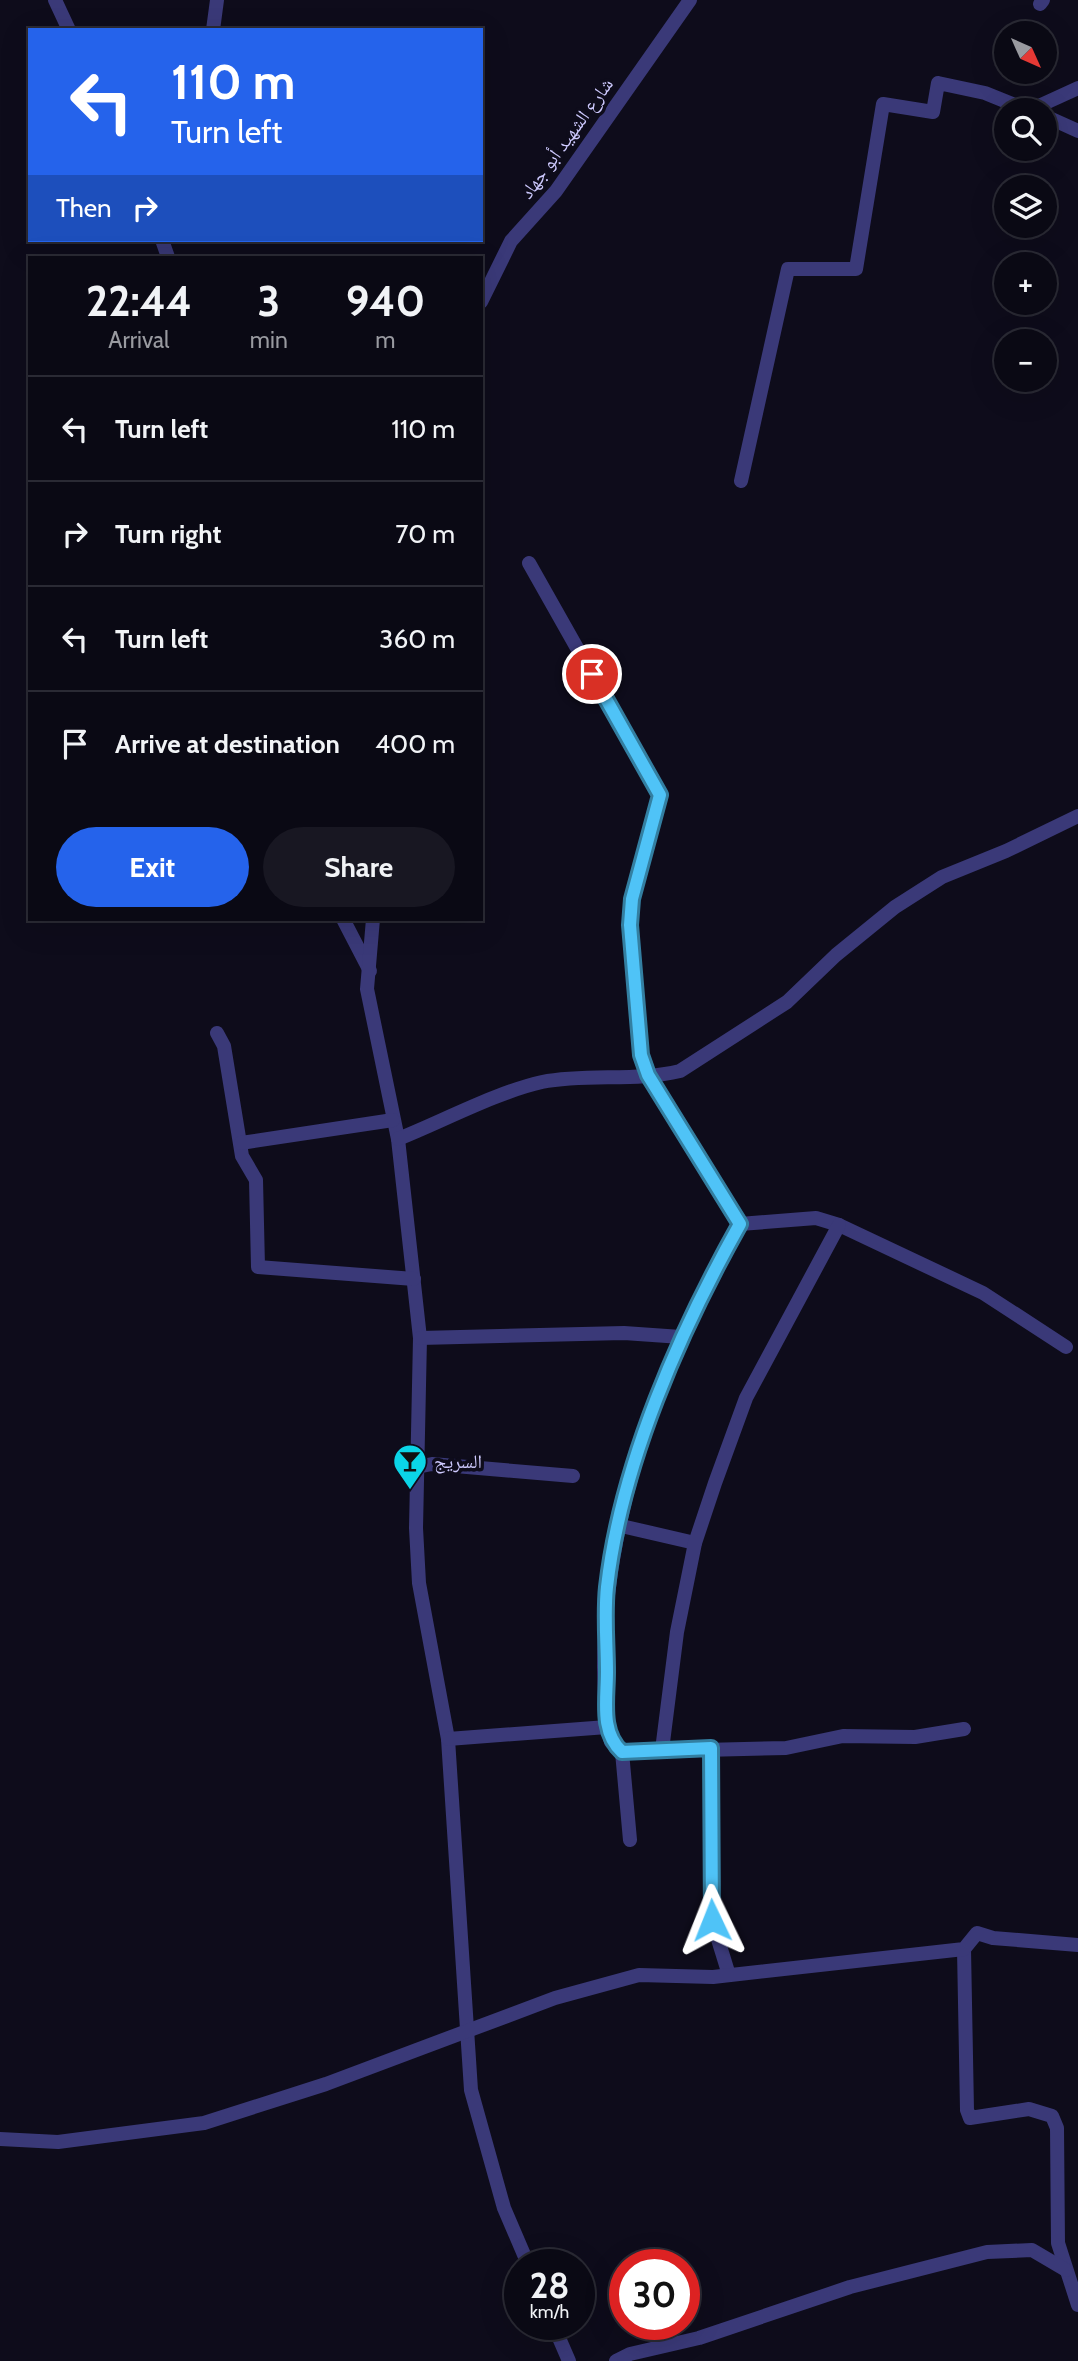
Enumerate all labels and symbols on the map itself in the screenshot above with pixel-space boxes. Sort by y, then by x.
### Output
north arrow [994,21,1057,84]
street label: شارع الشهيد أبو جهاد [515,73,618,203]
pin [562,644,622,704]
bar icon: السريج [391,1442,429,1491]
place label: السريج [434,1450,482,1474]
position arrow [675,1883,749,1957]
speed limit sign: 30 [609,2249,700,2340]

